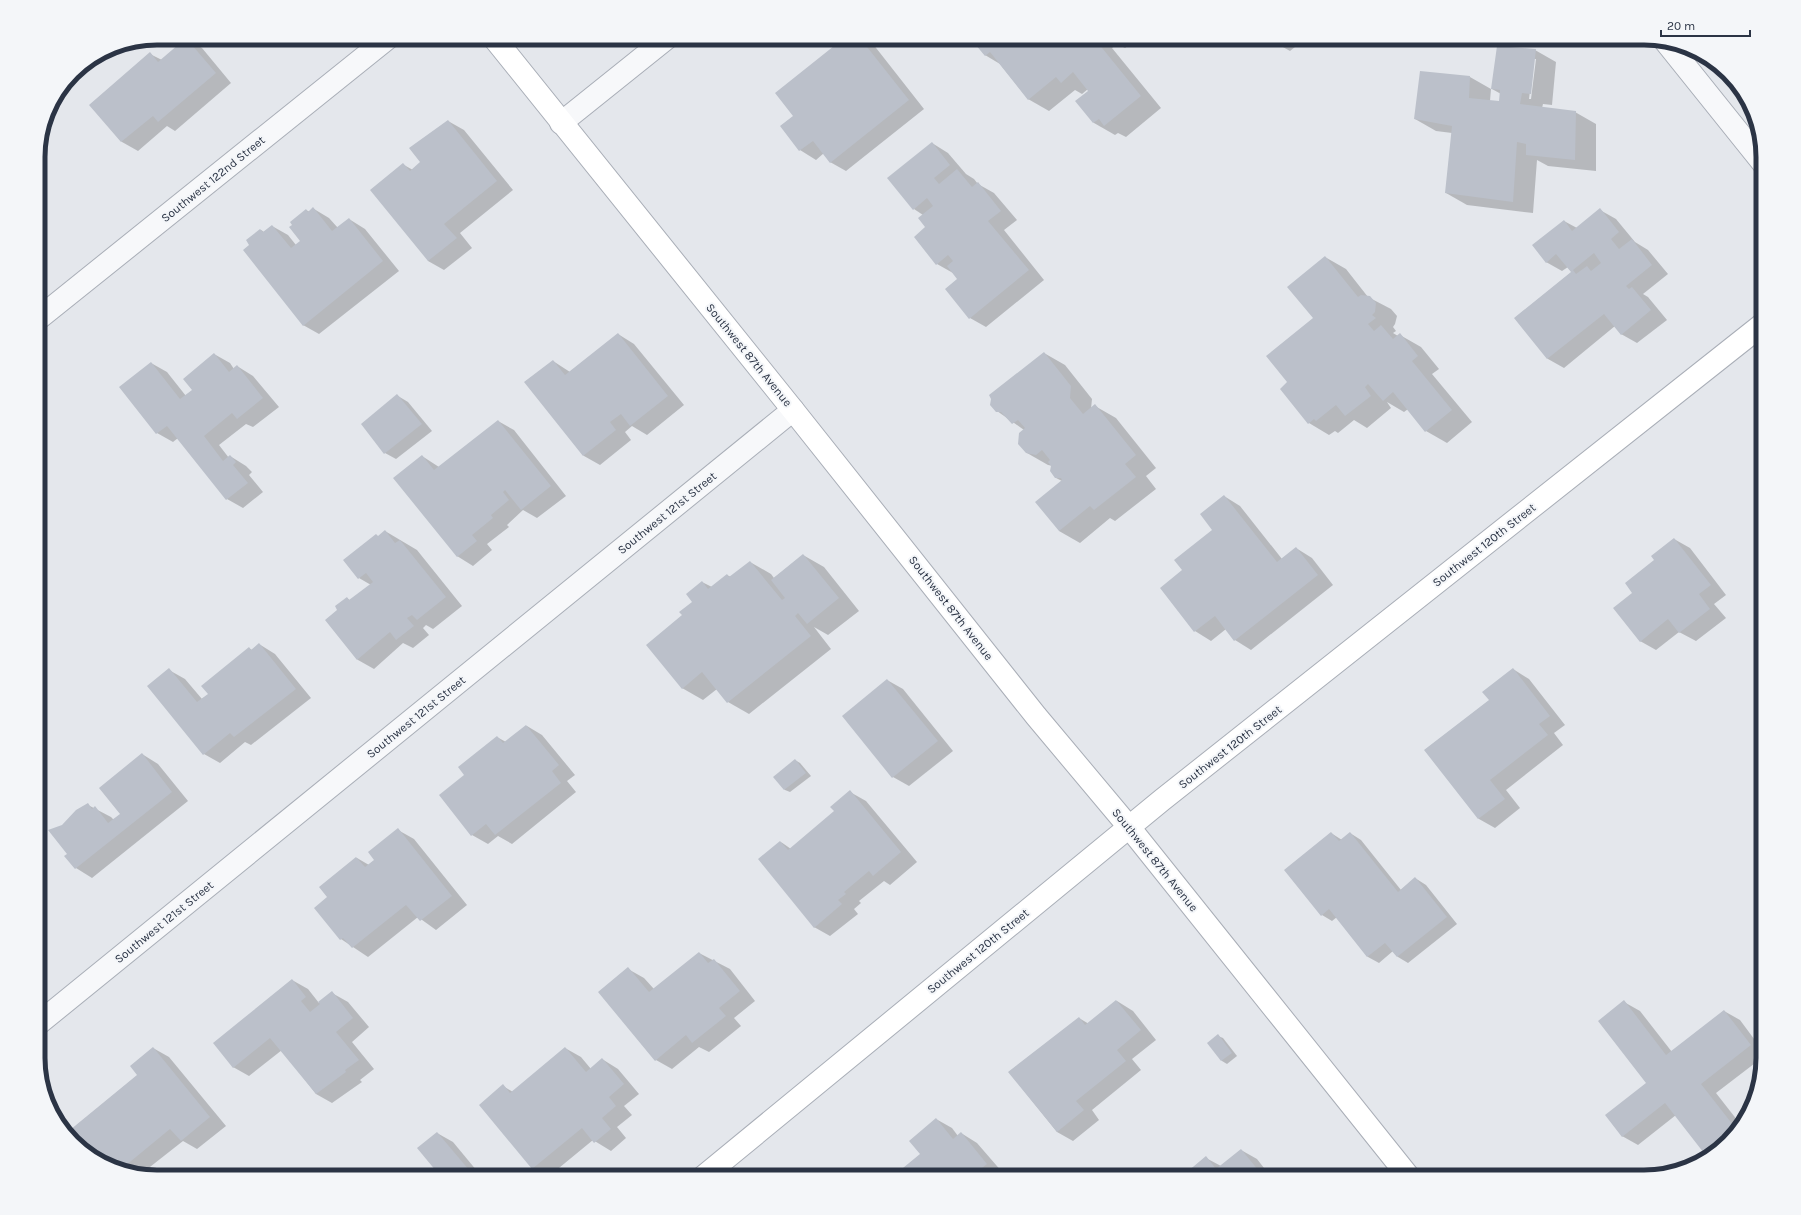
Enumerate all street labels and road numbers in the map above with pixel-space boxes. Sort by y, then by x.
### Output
street label: Southwest 122nd Street [158,133,268,225]
street label: Southwest 87th Avenue [703,301,795,409]
street label: Southwest 121st Street [615,469,720,557]
street label: Southwest 120th Street [1430,500,1539,590]
street label: Southwest 87th Avenue [906,553,996,663]
street label: Southwest 121st Street [364,673,469,761]
street label: Southwest 120th Street [1176,702,1285,792]
street label: Southwest 87th Avenue [1109,806,1201,914]
street label: Southwest 121st Street [112,878,217,966]
street label: Southwest 120th Street [924,905,1032,996]

